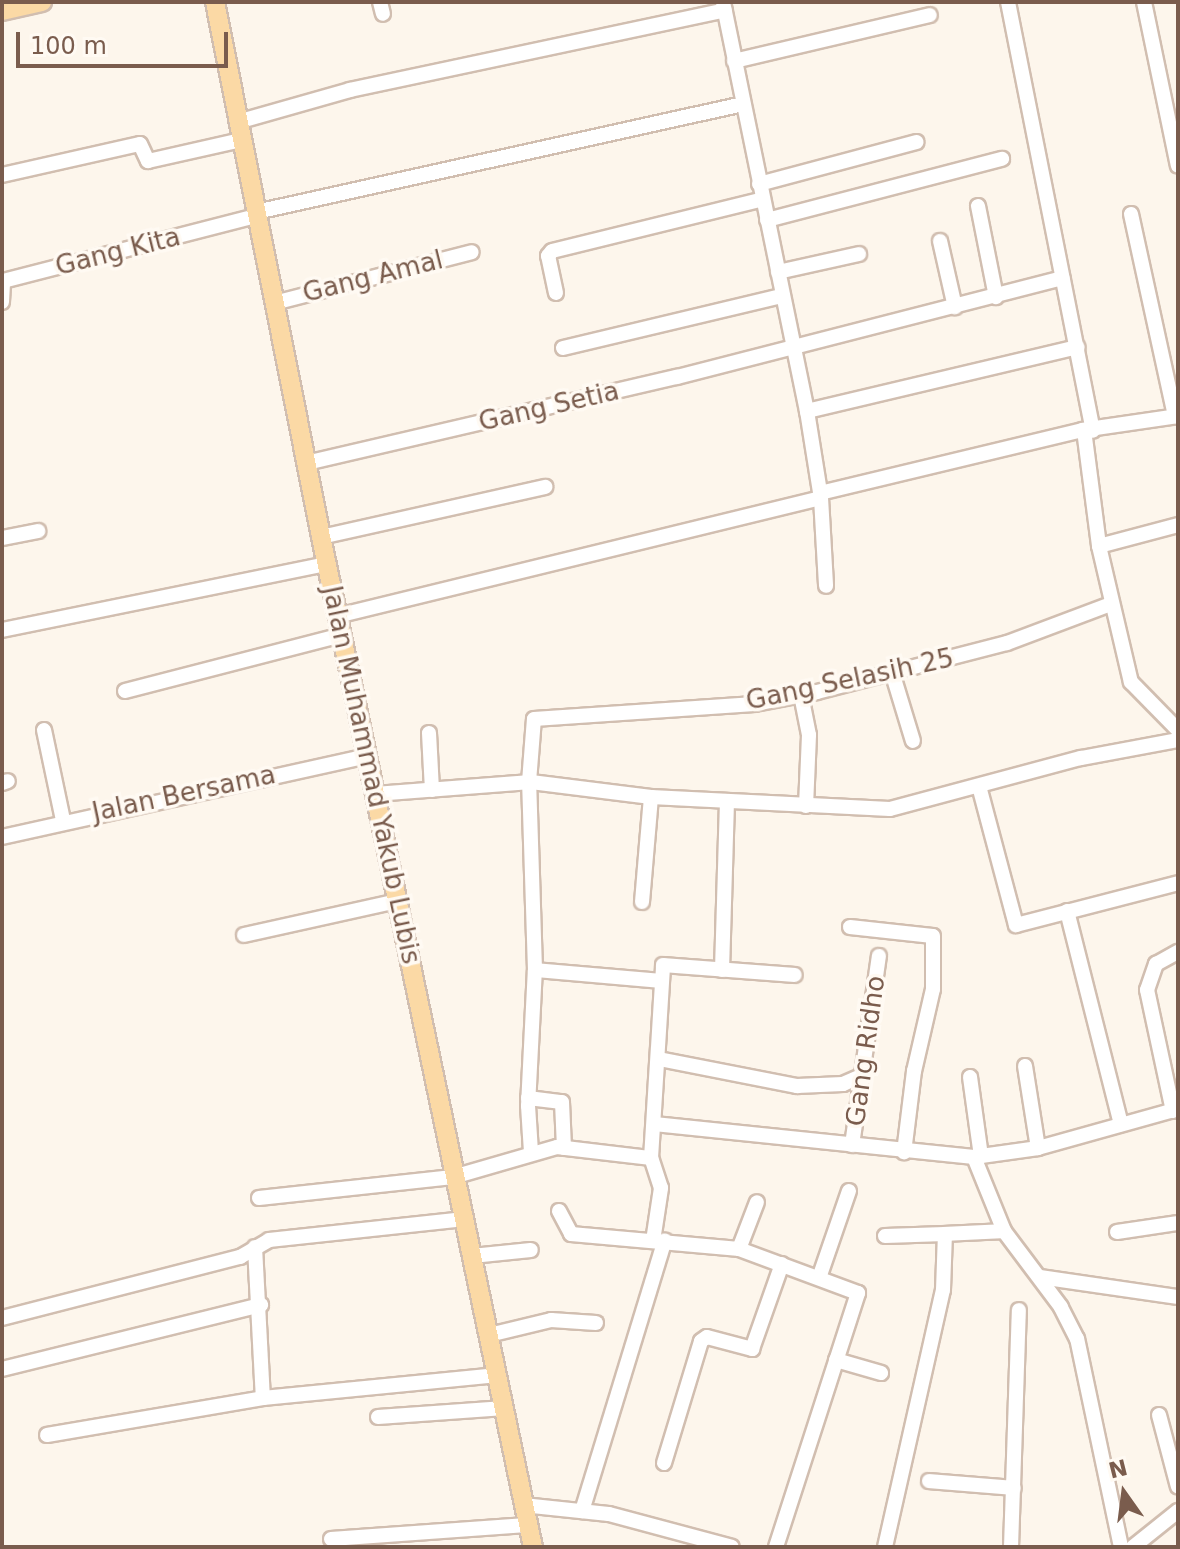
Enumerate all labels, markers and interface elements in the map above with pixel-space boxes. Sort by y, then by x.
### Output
scale bar [20,16,232,66]
text: 100 m [30,32,107,60]
street label: Gang Kita [52,221,184,283]
street label: Gang Amal [300,244,446,310]
street label: Gang Setia [476,376,622,438]
street label: Jalan Muhammad Yakub Lubis [316,583,426,967]
street label: Gang Selasih 25 [743,643,957,717]
street label: Jalan Bersama [89,759,279,829]
street label: Gang Ridho [840,974,892,1128]
north arrow [1084,1453,1164,1533]
text: N [1106,1455,1130,1484]

